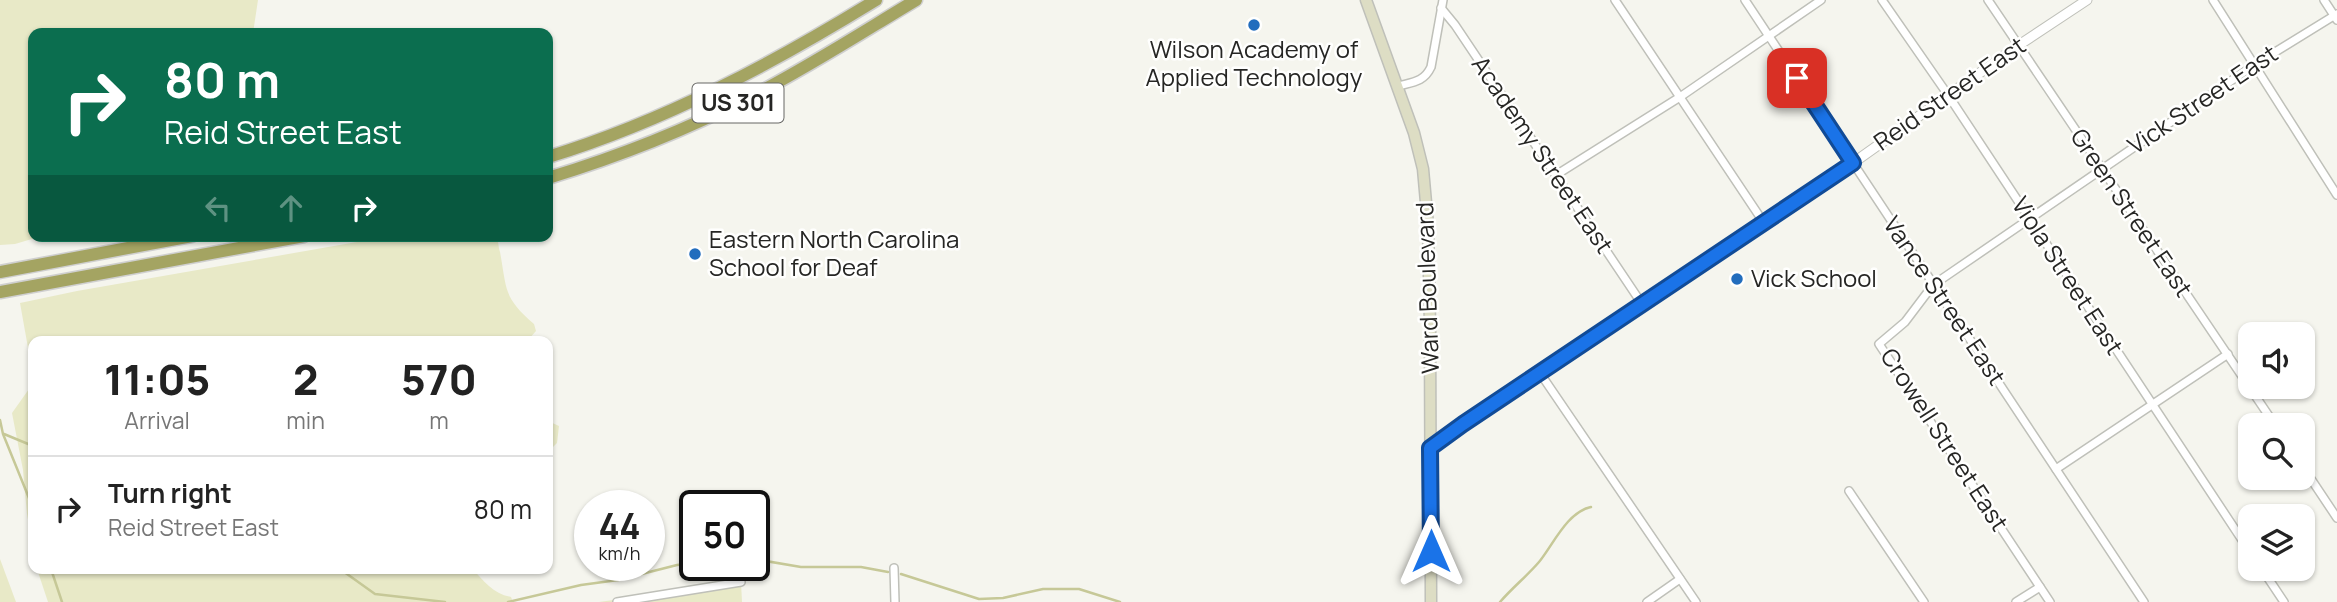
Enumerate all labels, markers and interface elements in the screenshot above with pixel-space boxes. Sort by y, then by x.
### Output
marker: Wilson Academy of Applied Technology [1246,17,1262,33]
street label: Reid Street East [1867,28,2032,157]
place label: Wilson Academy of Applied Technology [1146,32,1363,93]
street label: Vick Street East [2121,36,2284,161]
text: 80 m [164,46,280,113]
pin [1767,48,1827,108]
street label: Academy Street East [1465,49,1622,259]
icon: right [49,56,140,147]
icon: arrive [1778,59,1816,97]
road number: US 301 [692,83,784,122]
text: Reid Street East [164,110,402,154]
street label: Green Street East [2064,121,2201,303]
icon: left [199,189,237,227]
icon: ahead [272,189,310,227]
icon: right [345,189,383,227]
street label: Viola Street East [2005,190,2132,361]
street label: Ward Boulevard [1407,202,1446,375]
street label: Vance Street East [1876,209,2014,391]
place label: Eastern North Carolina School for Deaf [709,222,959,283]
marker: Eastern North Carolina School for Deaf [687,246,703,262]
place label: Vick School [1751,261,1877,294]
marker: Vick School [1729,271,1745,287]
map controls [2238,322,2315,581]
button: sound [2238,322,2315,399]
street label: Crowell Street East [1874,341,2017,537]
text: 11:05 [104,350,210,408]
text: 2 [293,350,318,408]
text: 570 [401,350,477,408]
text: Arrival [124,404,190,436]
text: min [286,404,325,436]
text: m [429,404,449,436]
button: search [2238,413,2315,490]
text: Turn right [108,475,232,511]
icon: right [49,490,87,528]
speed limit sign: 50 [679,490,770,581]
text: 80 m [474,491,532,527]
text: 44 [598,502,641,550]
button: layers [2238,504,2315,581]
text: Reid Street East [108,511,279,543]
position arrow [1394,514,1468,588]
text: km/h [599,541,640,565]

